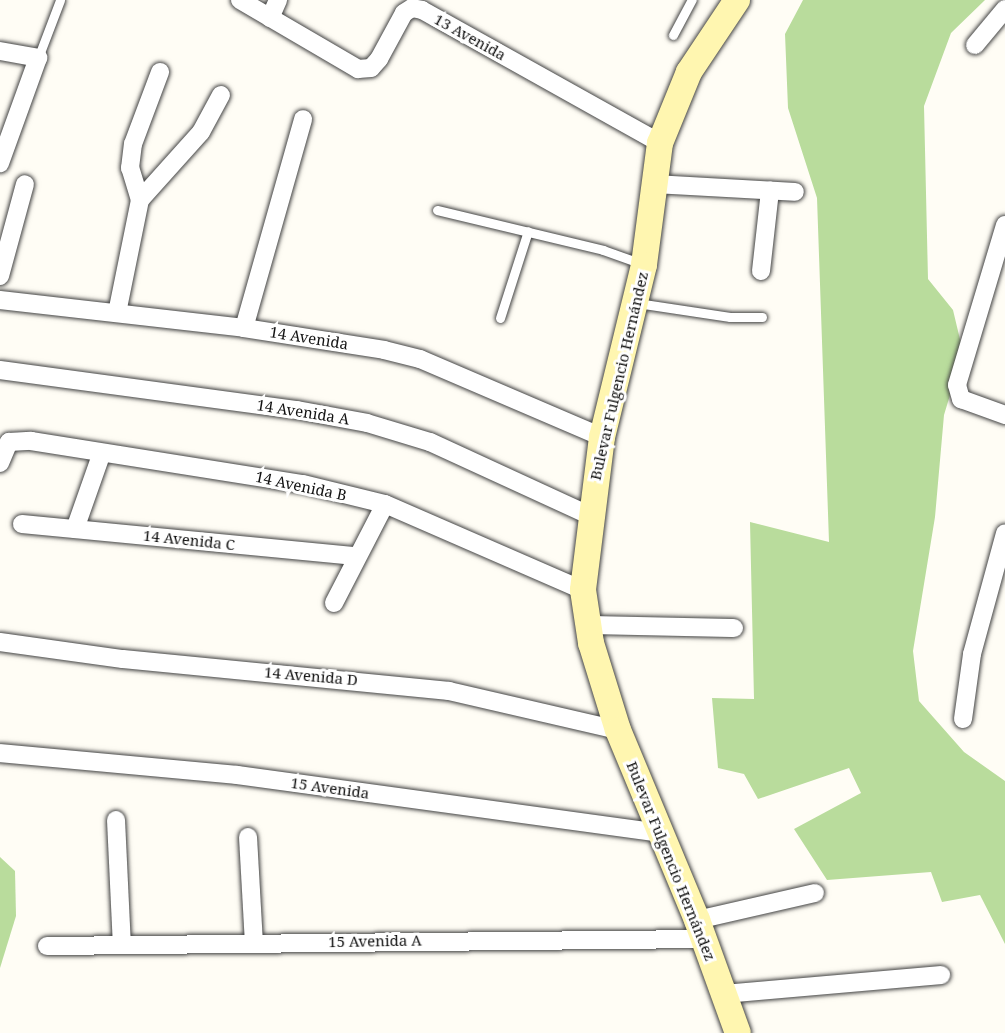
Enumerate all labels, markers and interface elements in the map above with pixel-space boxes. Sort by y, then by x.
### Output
street label: 13 Avenida [431,10,509,64]
street label: Bulevar Fulgencio Hernández [586,270,652,482]
street label: 14 Avenida [268,323,350,353]
street label: 14 Avenida A [255,396,351,428]
street label: 14 Avenida B [254,468,348,504]
street label: 14 Avenida C [142,526,236,554]
street label: 14 Avenida D [263,663,359,689]
street label: Bulevar Fulgencio Hernández [623,759,719,963]
street label: 15 Avenida [290,774,370,802]
street label: 15 Avenida A [328,931,422,951]

